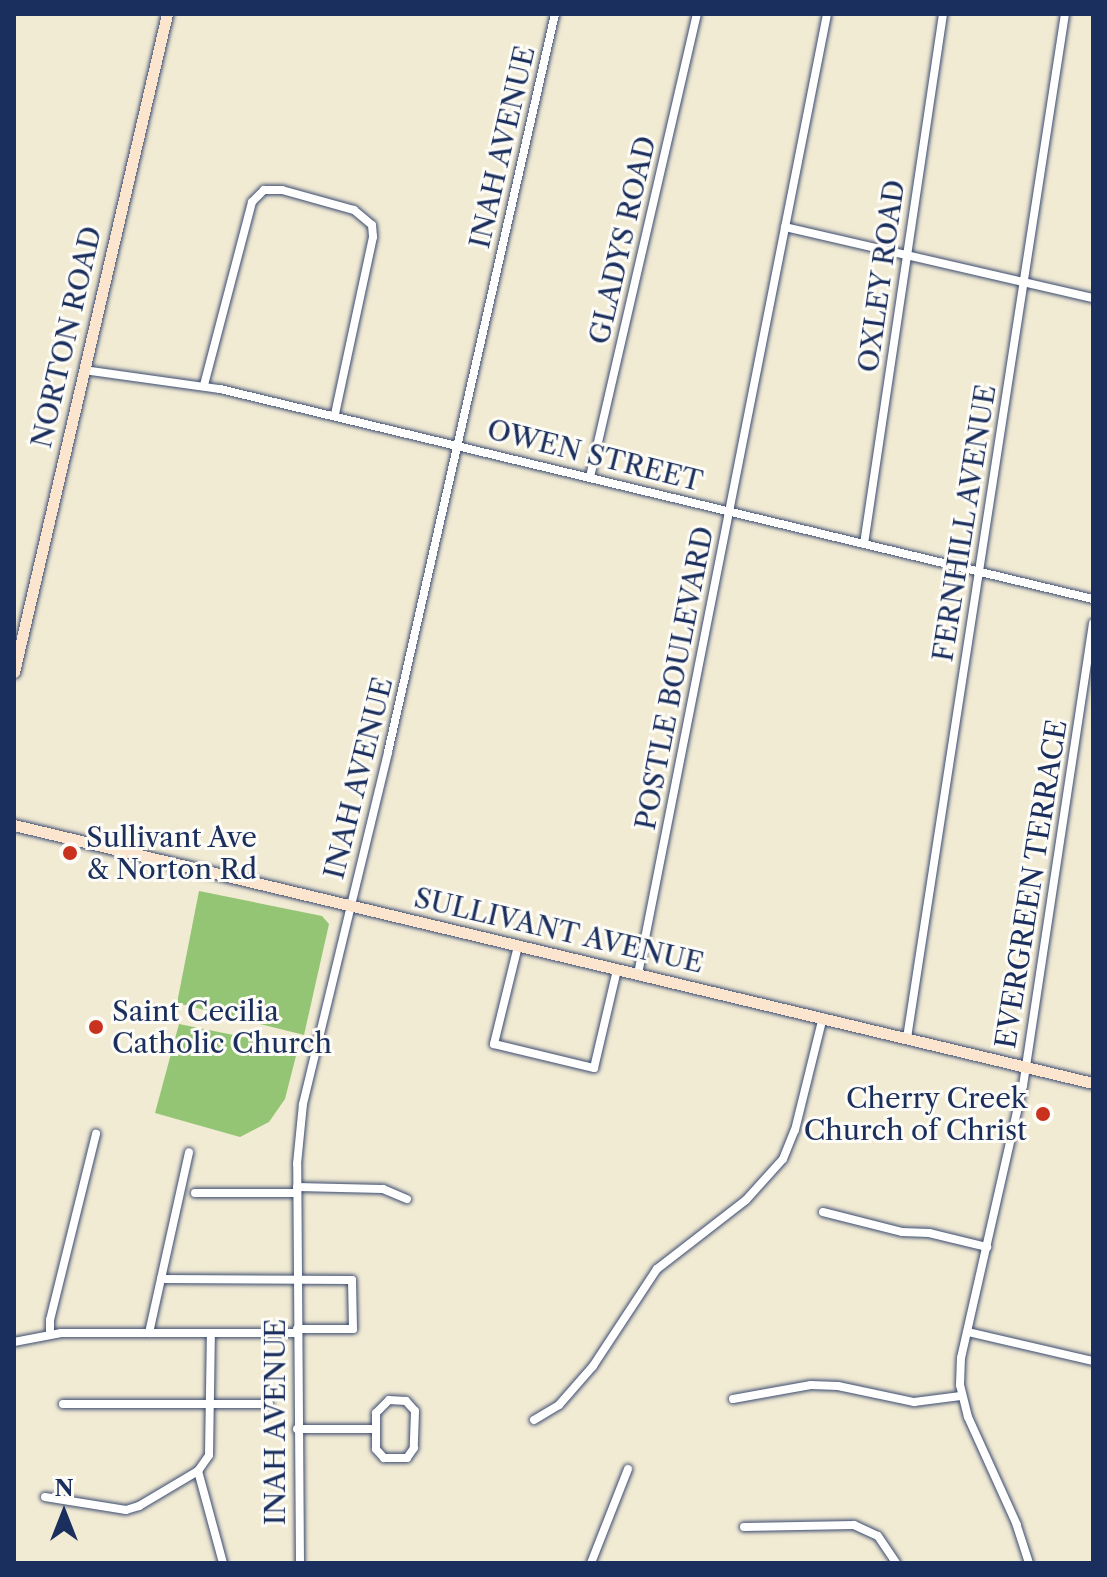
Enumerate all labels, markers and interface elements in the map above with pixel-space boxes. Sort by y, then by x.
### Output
street label: INAH AVENUE [462,42,542,252]
street label: GLADYS ROAD [582,133,662,347]
street label: OXLEY ROAD [851,177,911,375]
street label: NORTON ROAD [24,223,108,451]
street label: FERNHILL AVENUE [925,381,1003,665]
street label: OWEN STREET [484,412,706,498]
street label: POSTLE BOULEVARD [628,523,720,833]
street label: INAH AVENUE [317,673,399,883]
street label: EVERGREEN TERRACE [988,717,1074,1051]
place label: Sullivant Ave & Norton Rd [86,820,258,886]
marker: Sullivant Ave & Norton Rd [61,844,79,862]
street label: SULLIVANT AVENUE [410,880,708,980]
place label: Saint Cecilia Catholic Church [112,994,332,1060]
marker: Saint Cecilia Catholic Church [87,1018,105,1036]
place label: Cherry Creek Church of Christ [804,1081,1027,1147]
marker: Cherry Creek Church of Christ [1034,1105,1052,1123]
street label: INAH AVENUE [258,1318,292,1526]
north arrow [24,1473,104,1553]
text: N [54,1475,74,1502]

